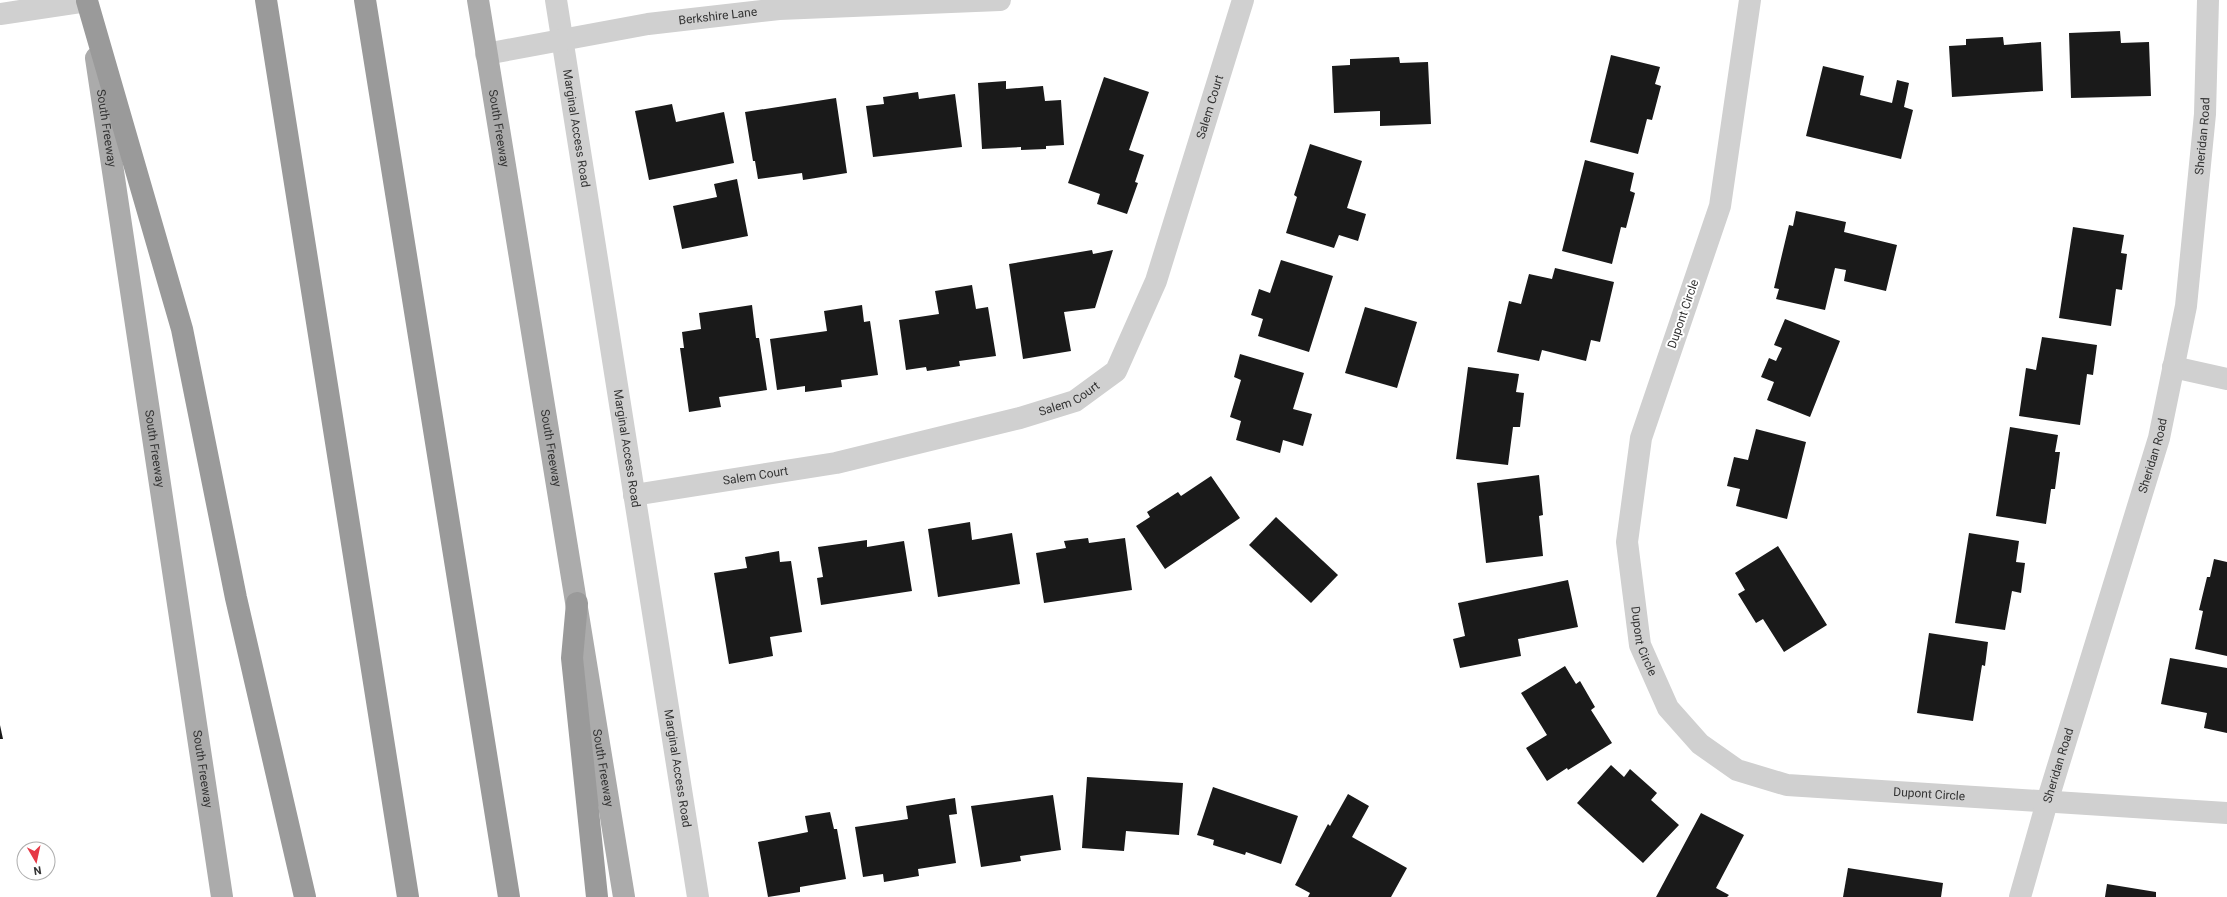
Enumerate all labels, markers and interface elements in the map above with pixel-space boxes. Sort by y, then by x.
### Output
street label: Berkshire Lane [678,5,758,27]
street label: Marginal Access Road [560,68,593,188]
street label: Salem Court [1193,73,1226,141]
street label: South Freeway [94,88,119,168]
street label: South Freeway [486,88,512,168]
street label: Sheridan Road [2192,97,2212,175]
street label: Dupont Circle [1665,278,1701,350]
street label: Salem Court [1037,378,1102,419]
street label: Marginal Access Road [611,388,643,509]
street label: South Freeway [538,408,564,488]
street label: South Freeway [142,409,167,489]
street label: Sheridan Road [2135,417,2170,495]
street label: Salem Court [722,464,789,488]
street label: Dupont Circle [1628,605,1660,678]
street label: Marginal Access Road [661,708,694,829]
street label: Sheridan Road [2040,726,2076,805]
street label: South Freeway [590,728,616,808]
street label: South Freeway [190,729,216,809]
street label: Dupont Circle [1893,785,1966,803]
north arrow [16,841,56,881]
text: N [32,863,42,877]

